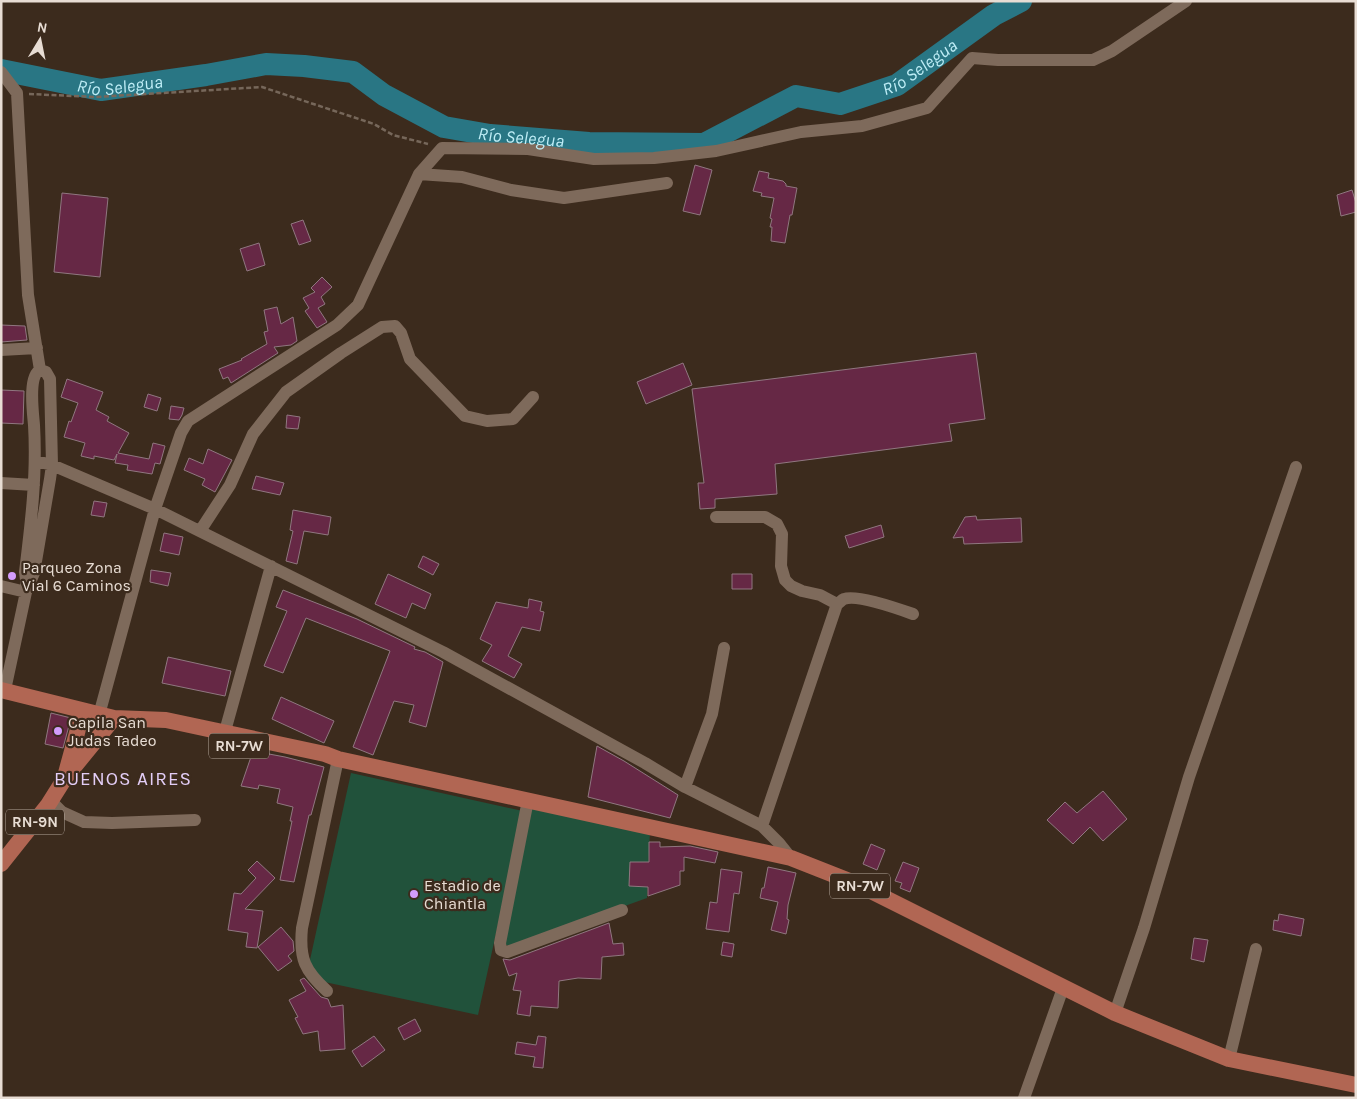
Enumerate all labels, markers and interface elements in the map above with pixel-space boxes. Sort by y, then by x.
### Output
north arrow [15,15,65,65]
text: N [36,18,49,37]
water label: Río Selegua [879,34,962,100]
water label: Río Selegua [75,70,164,101]
water label: Río Selegua [476,122,565,152]
place label: Parqueo Zona Vial 6 Caminos [22,558,131,595]
marker: Parqueo Zona Vial 6 Caminos [6,570,18,582]
place label: Capila San Judas Tadeo [68,713,157,750]
marker: Capila San Judas Tadeo [52,725,64,737]
road number: RN-7W [209,734,269,758]
district label: BUENOS AIRES [54,768,192,790]
road number: RN-9N [6,810,64,834]
road number: RN-7W [830,874,890,898]
place label: Estadio de Chiantla [424,876,501,913]
marker: Estadio de Chiantla [408,888,420,900]

